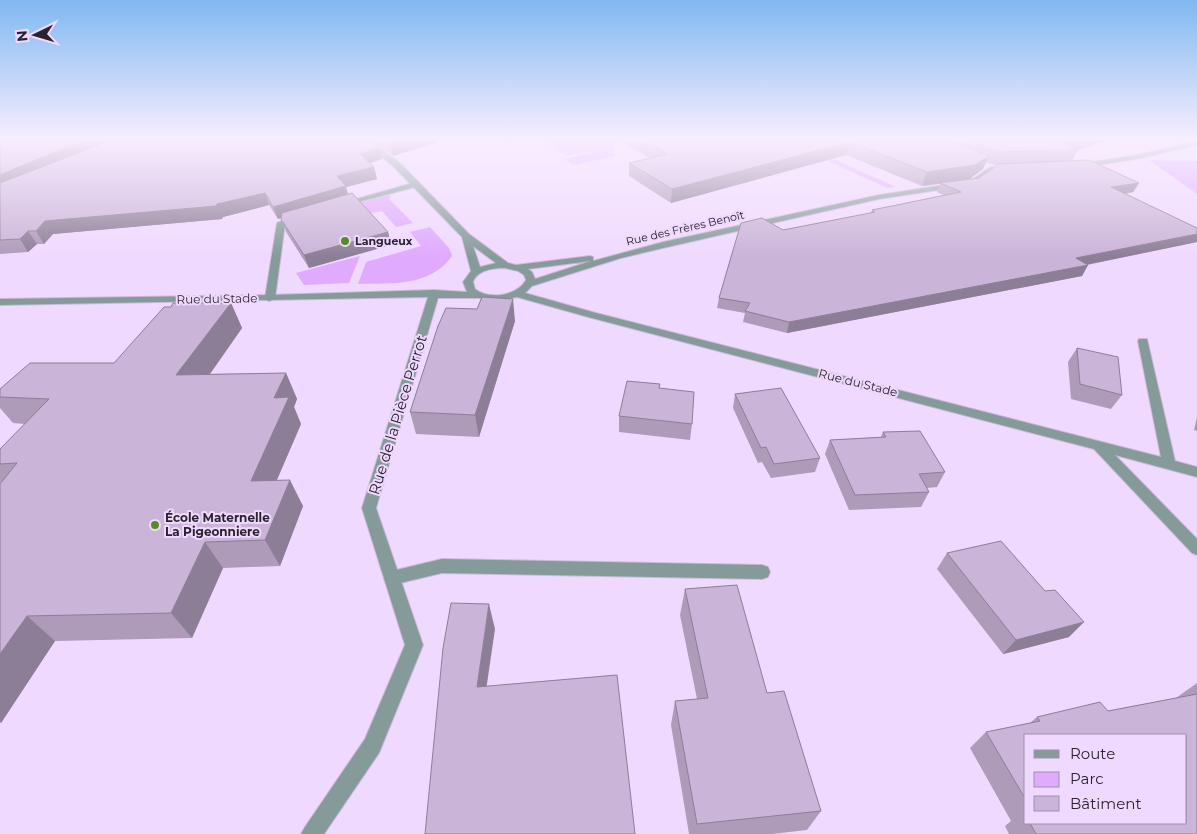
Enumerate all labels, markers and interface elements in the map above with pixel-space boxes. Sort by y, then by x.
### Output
north arrow [10,10,60,60]
text: N [13,30,32,43]
street label: Rue des Frères Benoît [625,207,746,248]
place label: Langueux [355,234,413,248]
marker: Langueux [339,235,351,247]
street label: Rue du Stade [176,290,258,307]
street label: Rue de la Pièce Perrot [364,333,431,497]
street label: Rue du Stade [817,365,899,400]
place label: École Maternelle La Pigeonniere [165,510,270,539]
marker: École Maternelle La Pigeonniere [149,519,161,531]
legend [1024,734,1187,824]
text: Route [1070,744,1115,763]
text: Parc [1070,769,1104,788]
text: Bâtiment [1070,794,1142,813]

